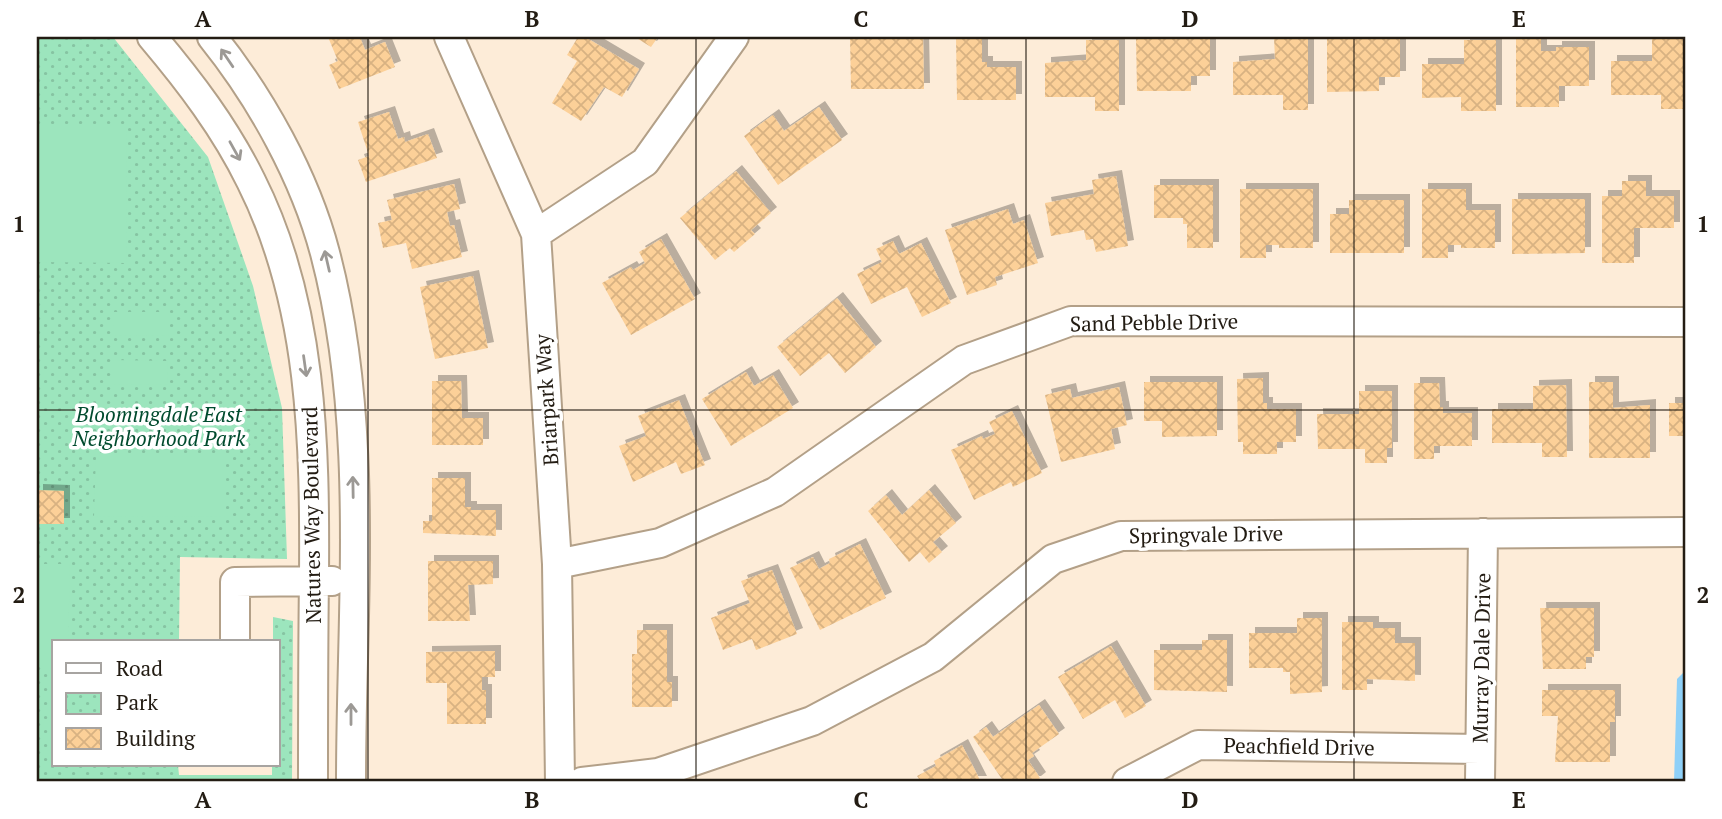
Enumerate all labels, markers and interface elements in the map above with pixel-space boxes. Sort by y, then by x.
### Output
text: A [195,3,212,34]
text: B [525,3,540,34]
text: C [854,3,869,34]
text: D [1182,3,1199,34]
text: E [1512,3,1526,34]
one-way arrow [220,49,235,68]
one-way arrow [228,141,242,161]
text: 1 [13,208,26,239]
text: 1 [1697,208,1710,239]
one-way arrow [320,250,333,273]
street label: Sand Pebble Drive [1069,307,1238,337]
street label: Briarpark Way [527,333,565,467]
one-way arrow [299,354,312,377]
park label: Bloomingdale East Neighborhood Park [72,400,246,452]
street label: Natures Way Boulevard [295,406,327,624]
one-way arrow [347,475,360,498]
street label: Springvale Drive [1129,519,1283,549]
street label: Murray Dale Drive [1466,573,1496,743]
text: 2 [13,579,26,610]
text: 2 [1697,579,1710,610]
legend [52,640,280,766]
text: Road [116,654,163,682]
text: Park [116,688,158,716]
one-way arrow [344,703,358,726]
text: Building [116,724,196,752]
street label: Peachfield Drive [1223,731,1375,761]
text: A [195,784,212,815]
text: B [525,784,540,815]
text: C [854,784,869,815]
text: D [1182,784,1199,815]
text: E [1512,784,1526,815]

